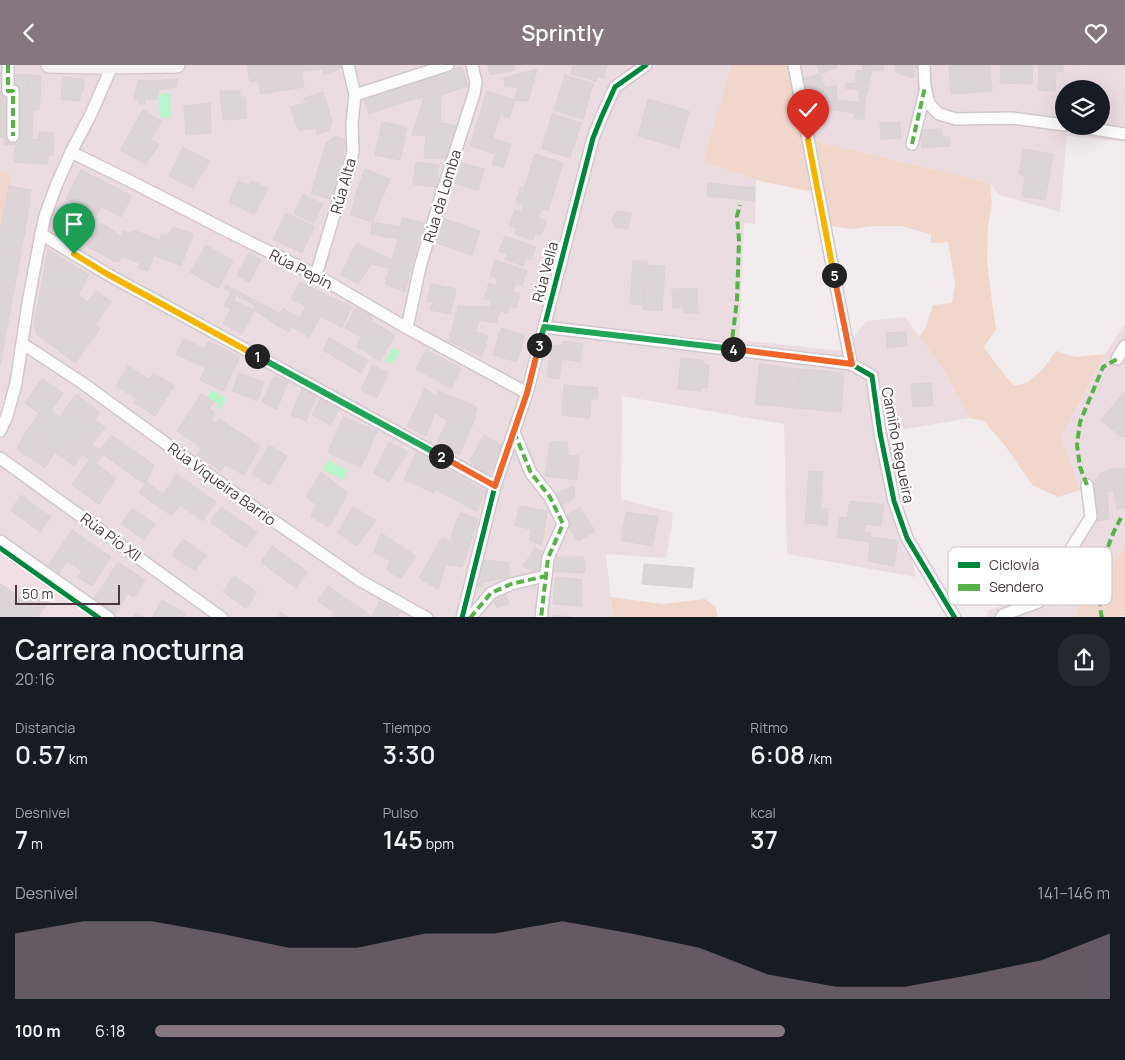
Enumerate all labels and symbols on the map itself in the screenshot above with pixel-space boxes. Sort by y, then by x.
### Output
pin [787,89,829,140]
street label: Rúa da Lomba [418,147,466,245]
street label: Rúa Alta [325,156,361,216]
pin [53,203,95,254]
street label: Rúa Vella [527,239,563,305]
street label: Rúa Pepin [266,244,336,294]
pin: 5 [822,263,846,287]
pin: 3 [526,333,552,357]
pin: 4 [720,337,746,361]
pin: 1 [244,343,270,369]
street label: Camiño Regueira [876,385,920,505]
street label: Rúa Viqueira Barrio [164,438,281,531]
pin: 2 [428,443,454,469]
street label: Rúa Pío XII [76,508,146,566]
legend [948,547,1112,605]
text: Ciclovía [989,555,1039,574]
text: Sendero [989,577,1044,596]
scale bar [15,583,120,606]

